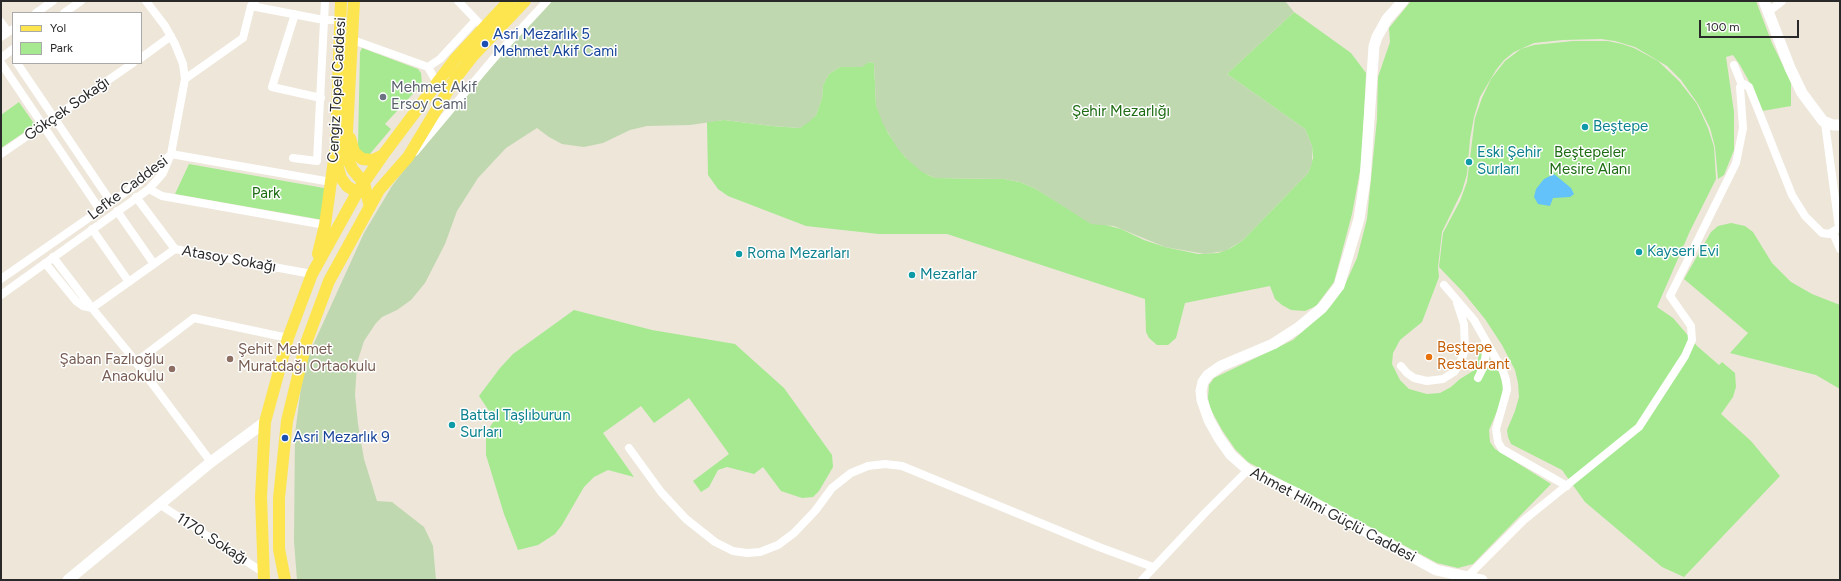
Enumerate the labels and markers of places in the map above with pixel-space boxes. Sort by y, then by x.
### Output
place label: Asri Mezarlık 5 Mehmet Akif Cami [493,26,617,61]
marker: Asri Mezarlık 5 Mehmet Akif Cami [480,39,490,49]
place label: Mehmet Akif Ersoy Cami [391,79,477,114]
marker: Mehmet Akif Ersoy Cami [378,92,388,102]
place label: Beştepe [1593,118,1648,136]
marker: Beştepe [1580,122,1590,132]
place label: Eski Şehir Surları [1477,144,1542,179]
marker: Eski Şehir Surları [1464,157,1474,167]
place label: Kayseri Evi [1647,243,1719,261]
place label: Roma Mezarları [747,245,850,263]
marker: Kayseri Evi [1634,247,1644,257]
marker: Roma Mezarları [734,249,744,259]
place label: Mezarlar [920,266,977,284]
marker: Mezarlar [907,270,917,280]
place label: Beştepe Restaurant [1437,339,1510,374]
place label: Şehit Mehmet Muratdağı Ortaokulu [238,341,376,376]
place label: Şaban Fazlıoğlu Anaokulu [60,351,164,386]
marker: Beştepe Restaurant [1424,352,1434,362]
marker: Şehit Mehmet Muratdağı Ortaokulu [225,354,235,364]
marker: Şaban Fazlıoğlu Anaokulu [167,364,177,374]
place label: Battal Taşlıburun Surları [460,407,571,442]
marker: Battal Taşlıburun Surları [447,420,457,430]
place label: Asri Mezarlık 9 [293,429,390,447]
marker: Asri Mezarlık 9 [280,433,290,443]

